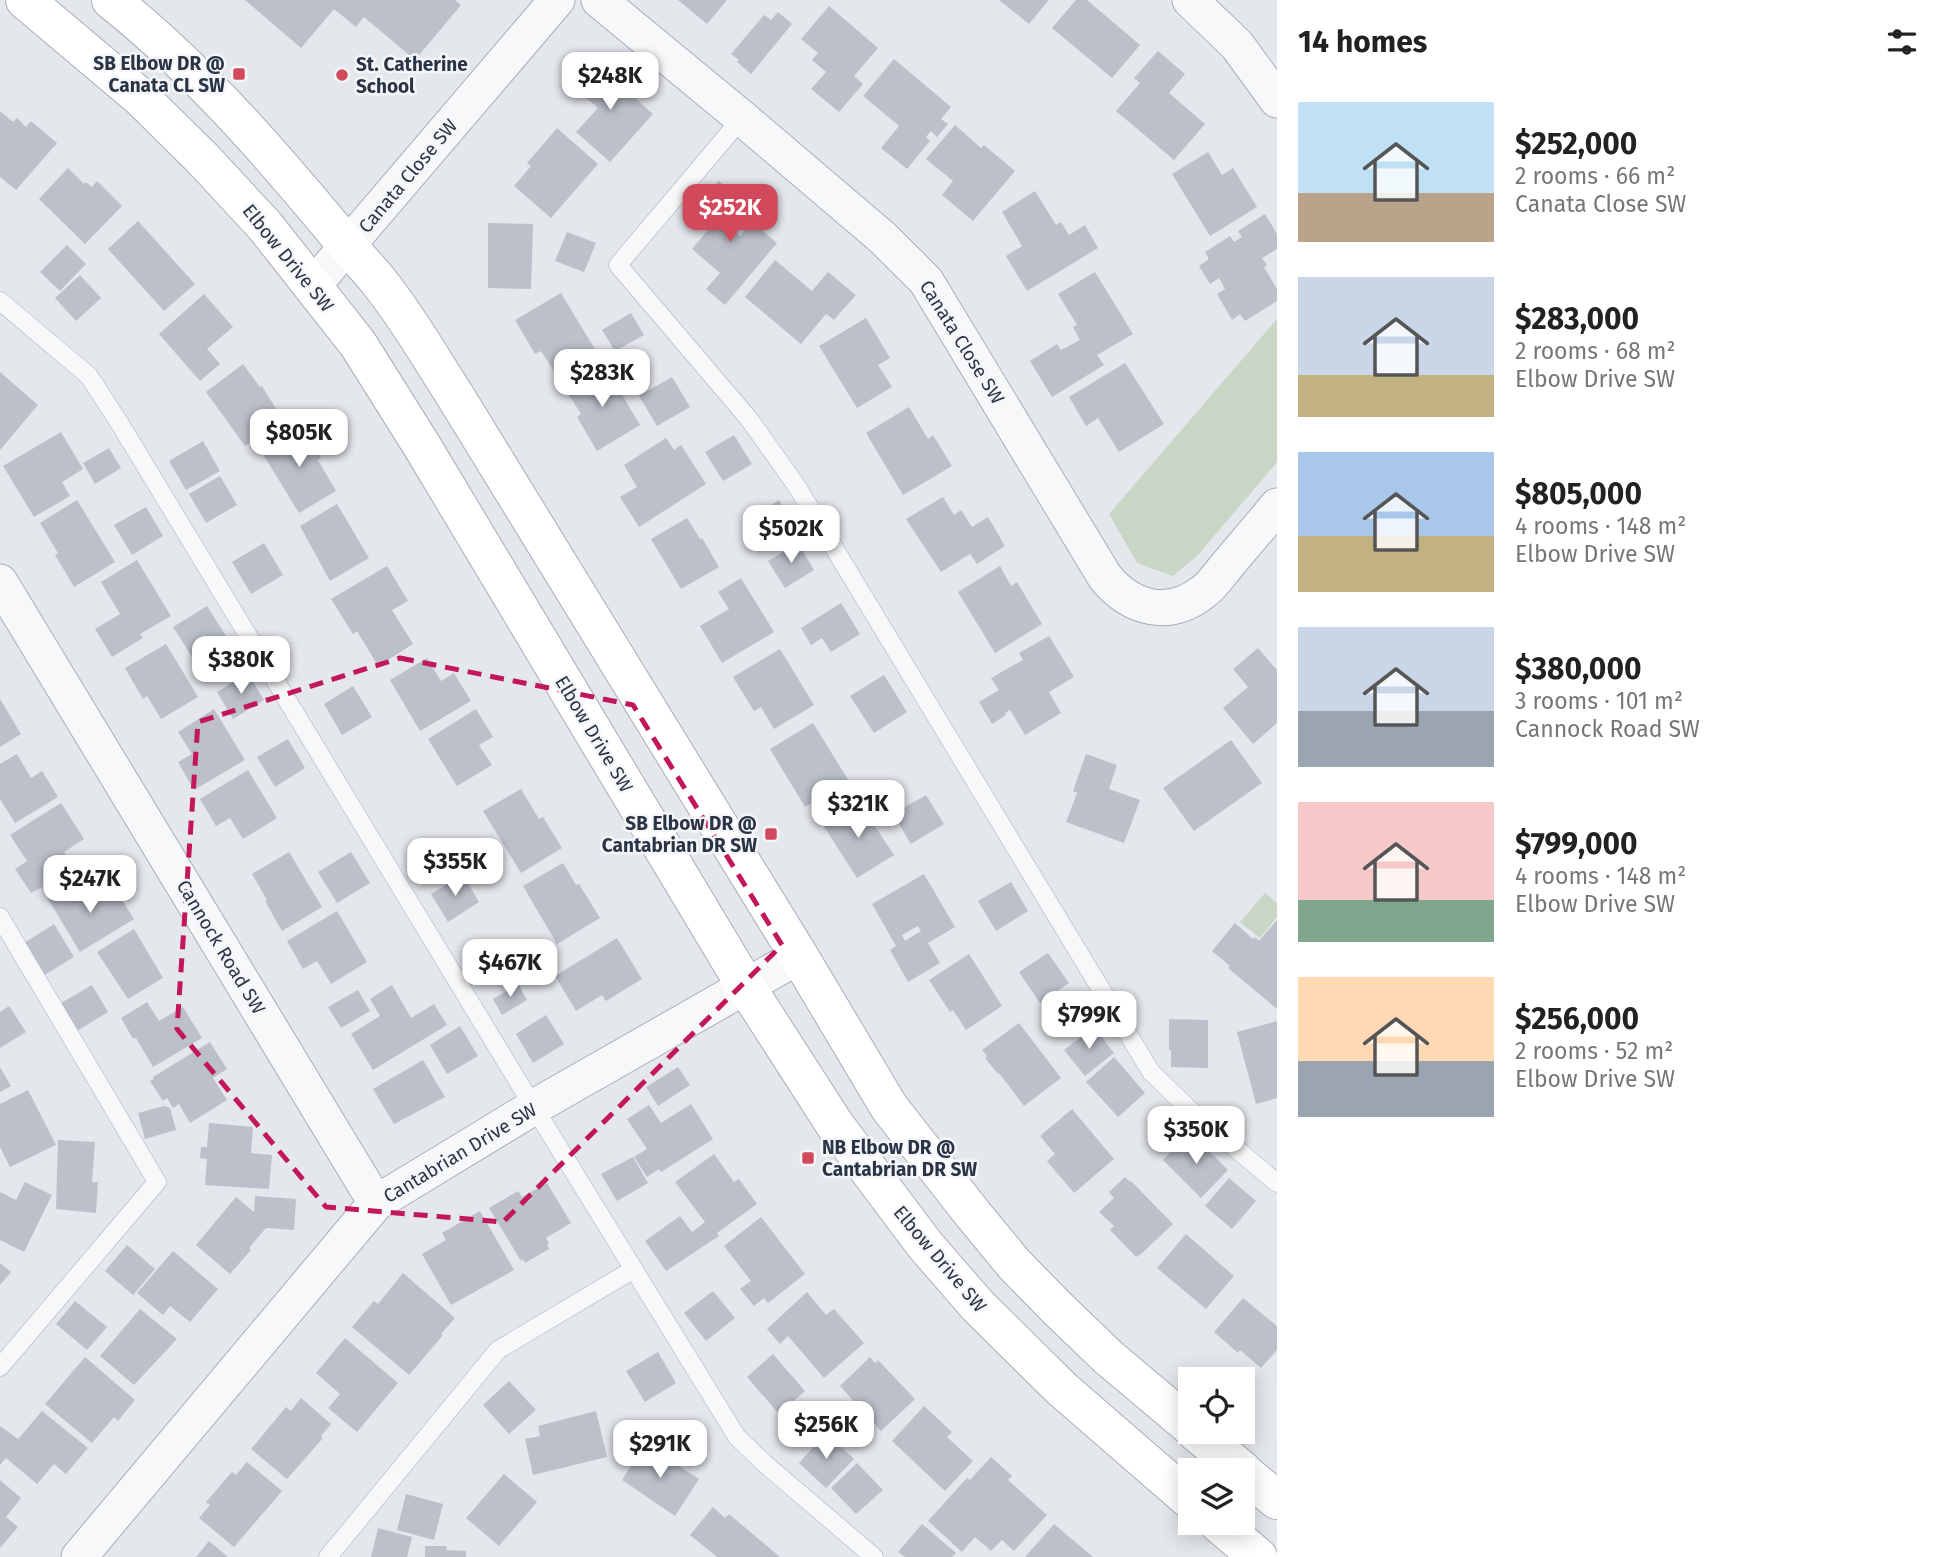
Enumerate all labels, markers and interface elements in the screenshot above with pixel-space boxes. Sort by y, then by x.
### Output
icon: filters [1883,23,1921,61]
text: 14 homes [1298,24,1427,60]
place label: SB Elbow DR @ Canata CL SW [93,52,225,97]
pin: $248K [561,52,659,112]
place label: St. Catherine School [356,53,468,98]
text: $248K [578,61,642,89]
marker: SB Elbow DR @ Canata CL SW [231,66,247,82]
marker: St. Catherine School [334,67,350,83]
street label: Canata Close SW [354,114,462,238]
text: $252,000 [1515,126,1637,162]
icon: home [1354,130,1438,214]
text: 2 rooms · 66 m² [1515,162,1675,190]
pin: $252K [681,184,779,244]
text: Canata Close SW [1515,190,1686,218]
text: $252K [699,193,761,221]
street label: Elbow Drive SW [237,199,339,317]
street label: Canata Close SW [915,276,1009,408]
text: $283,000 [1515,301,1639,337]
icon: home [1354,305,1438,389]
text: 2 rooms · 68 m² [1515,337,1676,365]
pin: $283K [553,350,651,409]
text: $283K [570,358,634,386]
text: Elbow Drive SW [1515,365,1675,393]
pin: $805K [250,410,348,469]
text: $805K [266,418,332,446]
text: $805,000 [1515,476,1642,512]
icon: home [1354,480,1438,564]
pin: $502K [742,505,840,565]
text: 4 rooms · 148 m² [1515,512,1686,540]
text: $502K [759,514,823,542]
text: Elbow Drive SW [1515,540,1675,568]
pin: $380K [192,636,290,696]
text: $380K [208,645,274,673]
text: $380,000 [1515,651,1641,687]
icon: home [1354,655,1438,739]
street label: Elbow Drive SW [550,671,638,797]
text: 3 rooms · 101 m² [1515,687,1683,715]
text: Cannock Road SW [1515,715,1700,743]
pin: $321K [809,780,907,840]
text: $321K [828,789,888,817]
place label: SB Elbow DR @ Cantabrian DR SW [602,812,757,857]
marker: SB Elbow DR @ Cantabrian DR SW [763,826,779,842]
text: $799,000 [1515,826,1638,862]
icon: home [1354,830,1438,914]
pin: $355K [406,838,504,898]
text: $355K [423,847,487,875]
pin: $247K [41,856,139,915]
text: 4 rooms · 148 m² [1515,862,1686,890]
text: $247K [59,864,121,892]
street label: Cannock Road SW [172,876,270,1019]
text: Elbow Drive SW [1515,890,1675,918]
pin: $467K [461,940,559,999]
text: $467K [478,948,542,976]
pin: $799K [1040,992,1138,1051]
text: $799K [1058,1000,1120,1028]
text: $256,000 [1515,1001,1639,1037]
icon: home [1354,1005,1438,1089]
text: 2 rooms · 52 m² [1515,1037,1673,1065]
text: Elbow Drive SW [1515,1065,1675,1093]
street label: Cantabrian Drive SW [379,1098,541,1208]
pin: $350K [1147,1106,1245,1166]
text: $350K [1164,1115,1228,1143]
place label: NB Elbow DR @ Cantabrian DR SW [822,1136,977,1181]
marker: NB Elbow DR @ Cantabrian DR SW [800,1150,816,1166]
street label: Elbow Drive SW [889,1201,991,1317]
map controls [1178,1367,1255,1535]
button: locate [1178,1367,1255,1444]
pin: $256K [777,1402,875,1461]
text: $256K [794,1410,858,1438]
pin: $291K [611,1420,709,1480]
text: $291K [629,1429,691,1457]
button: layers [1178,1458,1255,1535]

